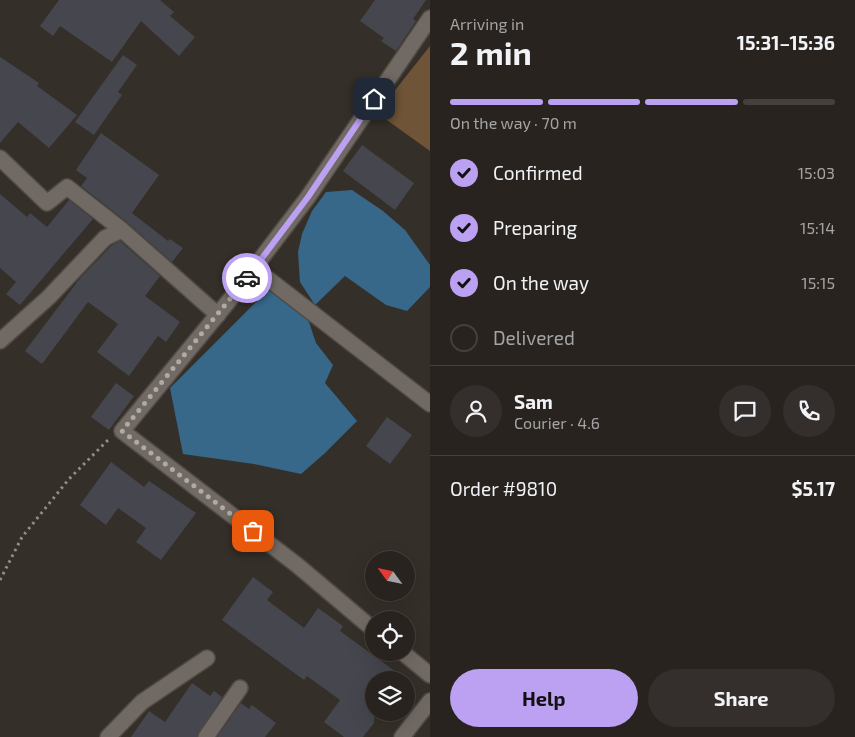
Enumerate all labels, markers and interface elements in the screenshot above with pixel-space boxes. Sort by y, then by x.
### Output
text: Arriving in [450,14,524,33]
text: 15:31–15:36 [737,31,835,54]
text: 2 min [450,33,532,71]
pin [353,78,395,120]
icon: home [360,85,388,113]
text: On the way · 70 m [450,113,577,132]
icon: check [450,159,478,187]
text: Confirmed [493,161,583,184]
text: 15:03 [798,163,835,182]
icon: check [450,214,478,242]
text: Preparing [493,216,577,239]
text: 15:14 [800,218,835,237]
courier [222,253,272,303]
icon: car [233,264,261,292]
icon: check [450,269,478,297]
text: On the way [493,271,589,294]
text: 15:15 [801,273,835,292]
text: Delivered [493,326,575,349]
button: person [450,385,502,437]
button: chat [719,385,771,437]
button: phone [783,385,835,437]
text: Sam [514,390,553,413]
text: Courier · 4.6 [514,413,600,432]
text: Order #9810 [450,477,557,500]
text: $5.17 [791,477,835,500]
pin [232,510,274,552]
icon: bag [239,517,267,545]
north arrow [365,551,415,601]
map controls [365,551,415,721]
button: locate [365,611,415,661]
button: Help [450,669,638,727]
button: Share [648,669,835,727]
button: layers [365,671,415,721]

